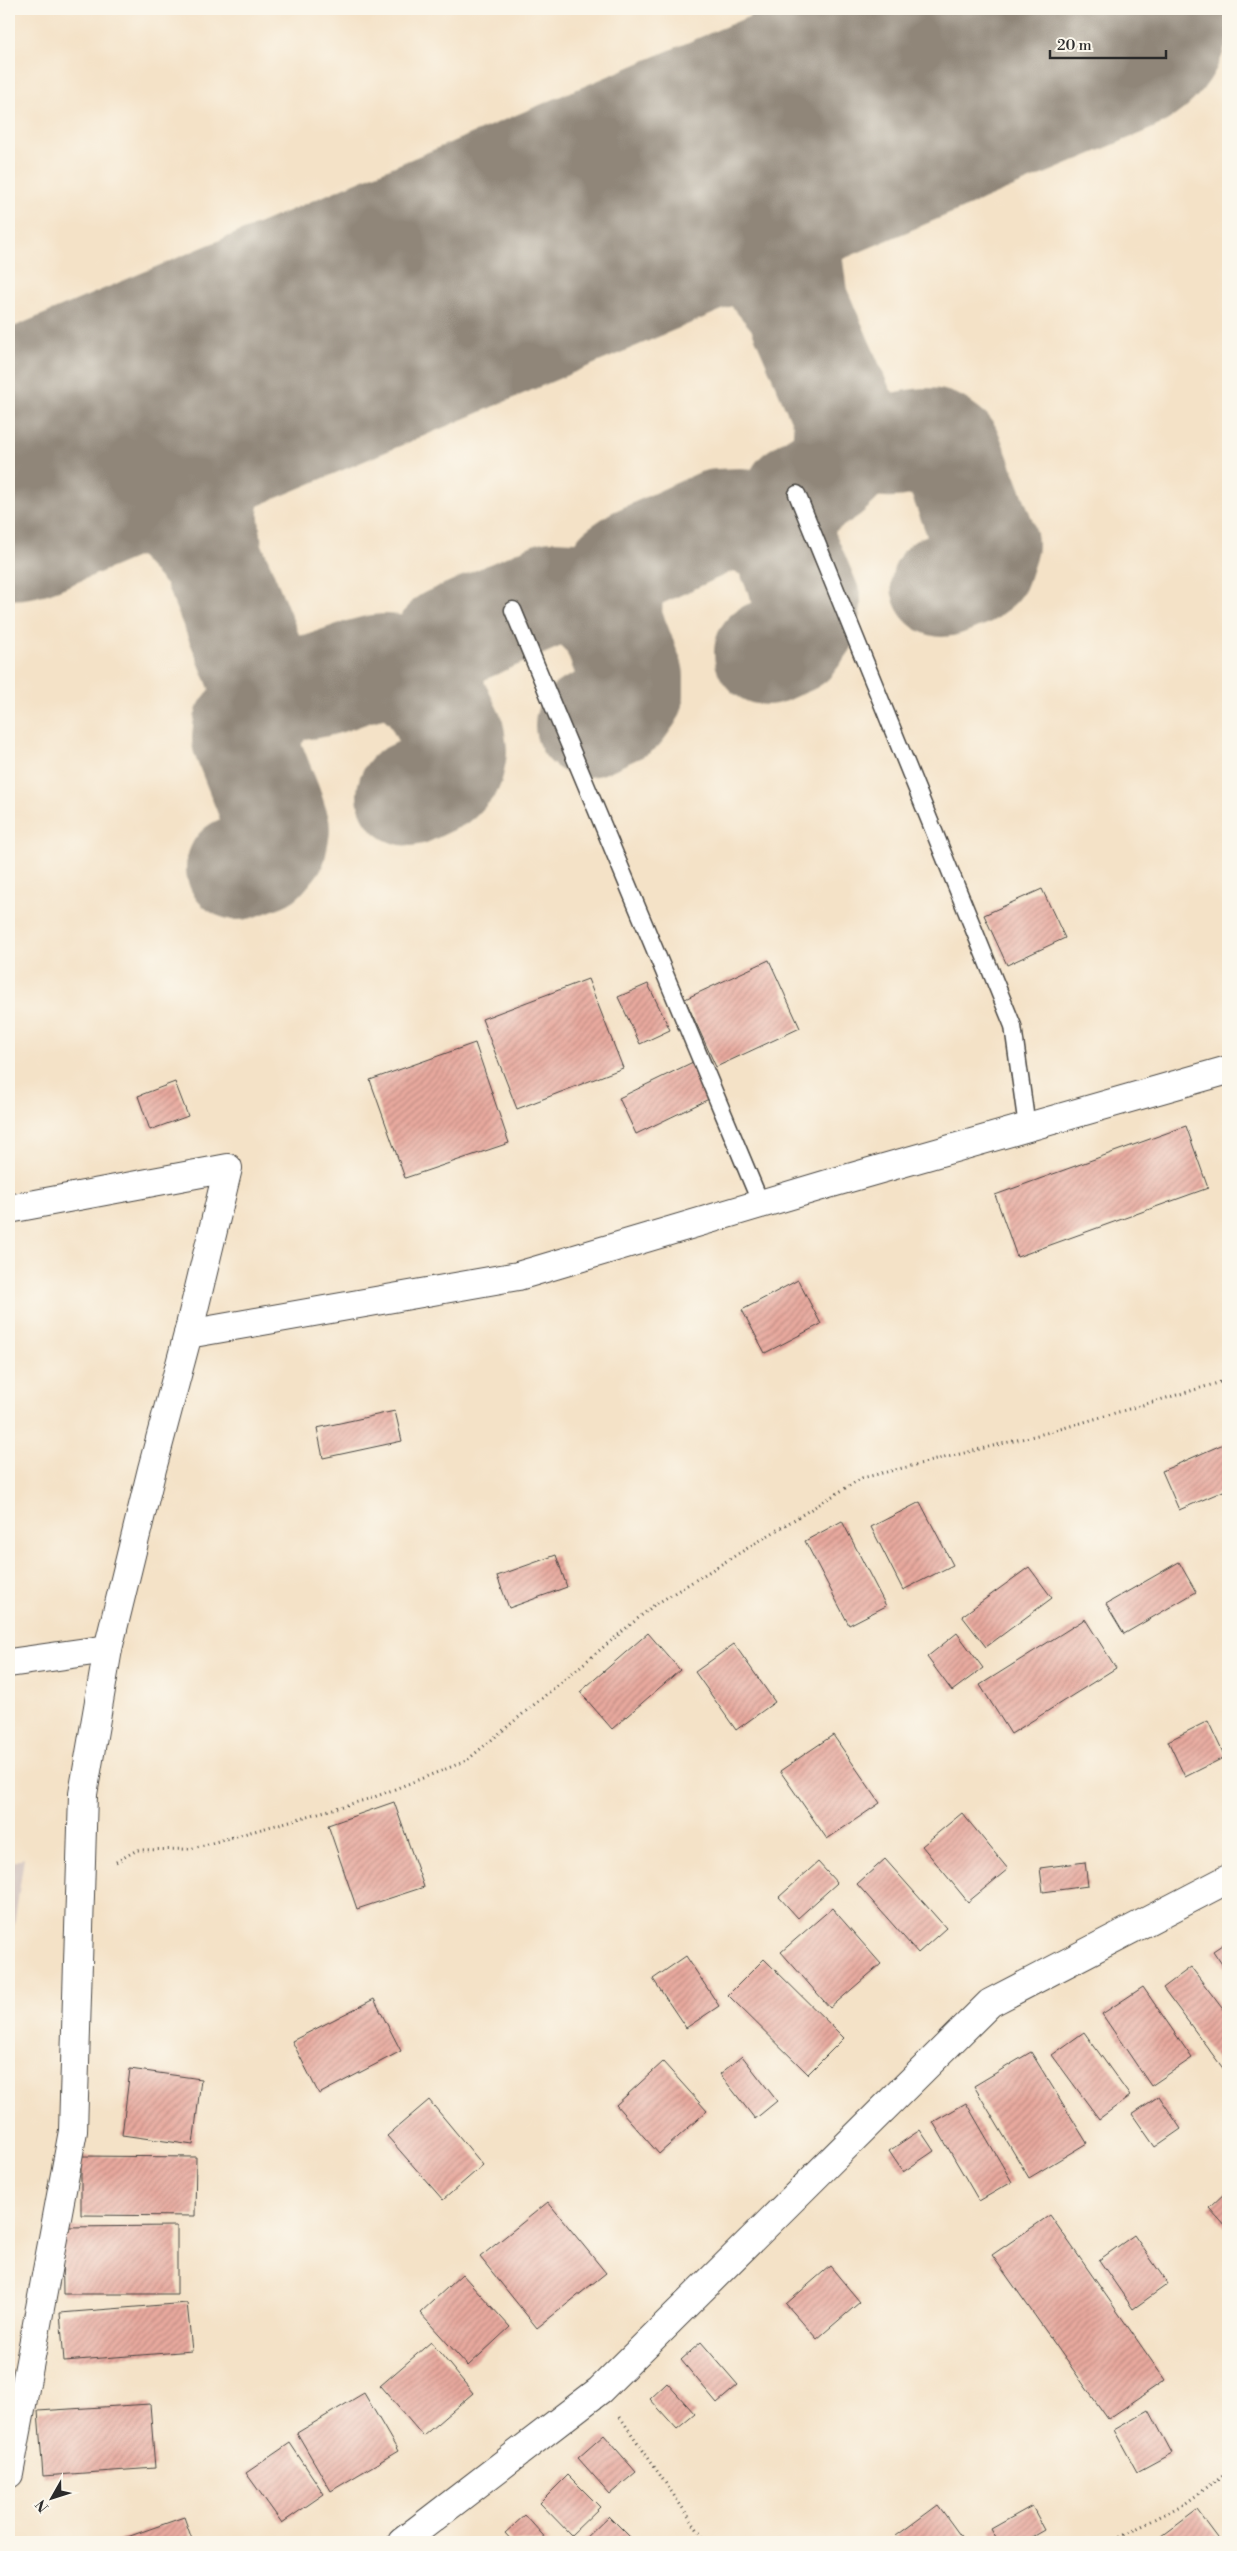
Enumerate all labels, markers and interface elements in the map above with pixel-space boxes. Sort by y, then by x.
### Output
scale bar [1050,28,1166,60]
text: 20 m [1057,36,1092,55]
north arrow [28,2474,78,2524]
text: N [32,2496,53,2516]

